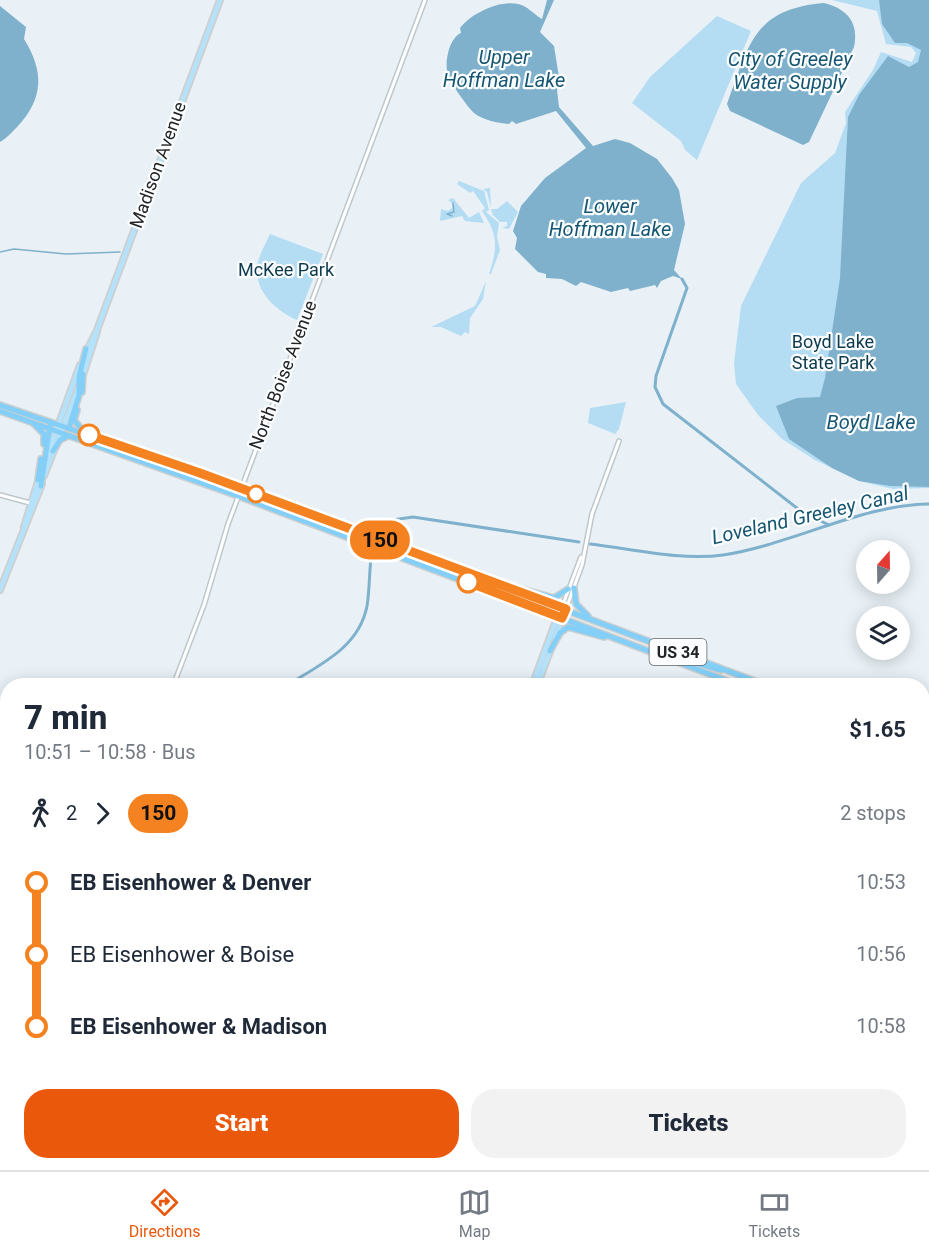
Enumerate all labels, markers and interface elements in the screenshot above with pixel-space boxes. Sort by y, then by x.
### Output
water label: Upper Hoffman Lake [443,45,565,92]
water label: City of Greeley Water Supply [728,47,853,94]
street label: Madison Avenue [125,99,190,231]
water label: Lower Hoffman Lake [549,194,671,241]
park label: McKee Park [238,259,335,280]
street label: North Boise Avenue [244,297,321,452]
park label: Boyd Lake State Park [792,331,875,373]
water label: Boyd Lake [827,410,915,434]
unlabelled marker [78,424,100,446]
water label: Loveland Greeley Canal [709,481,911,549]
unlabelled marker [247,485,265,503]
line badge: 150 [346,520,415,560]
text: 150 [362,528,398,552]
north arrow [856,540,910,594]
map controls [856,540,910,660]
unlabelled marker [457,571,479,593]
button: layers [856,606,910,660]
road number: US 34 [650,639,706,665]
text: 7 min [24,698,107,737]
text: $1.65 [849,717,906,742]
text: 10:51 – 10:58 · Bus [24,740,196,764]
icon: walk [24,797,57,830]
icon: forward [86,797,119,830]
text: 2 [66,801,77,825]
text: 150 [140,801,176,825]
text: 2 stops [840,801,906,825]
text: EB Eisenhower & Denver [70,870,311,895]
text: 10:53 [856,870,906,894]
text: EB Eisenhower & Boise [70,942,294,967]
text: 10:56 [856,942,906,966]
text: EB Eisenhower & Madison [70,1014,327,1039]
text: 10:58 [856,1014,906,1038]
button: Start [24,1089,459,1158]
button: Tickets [471,1089,906,1158]
tab: Directions [129,1186,201,1241]
tab: Map [458,1186,491,1241]
tab: Tickets [749,1186,800,1241]

